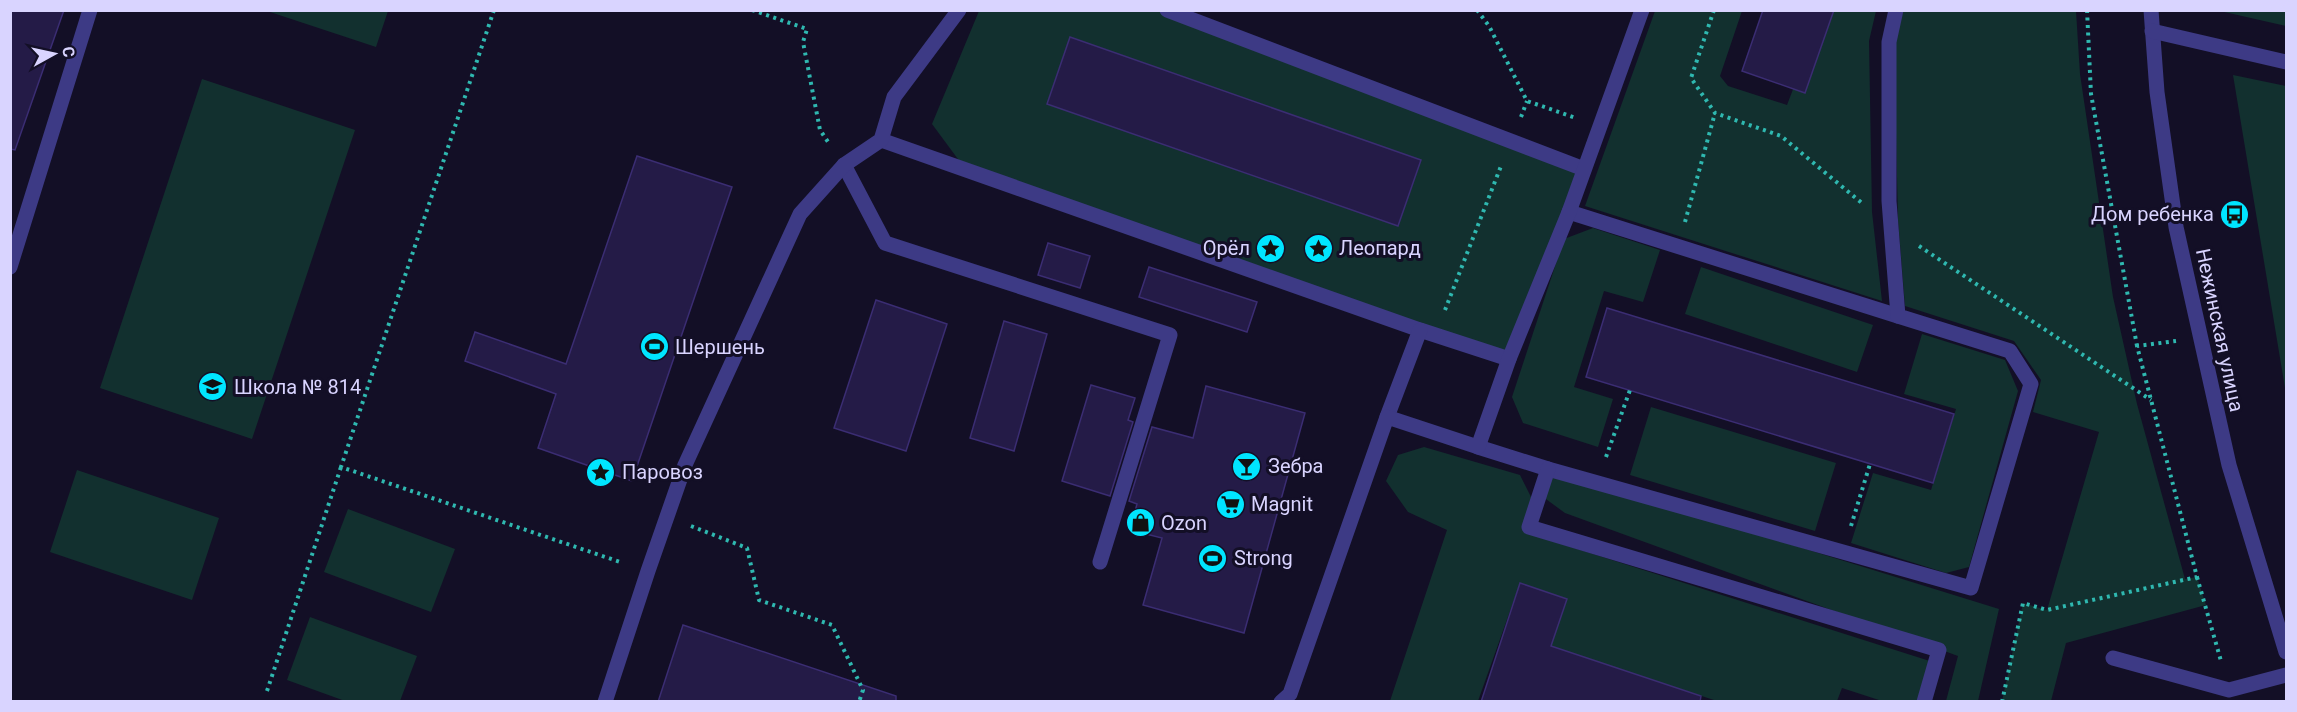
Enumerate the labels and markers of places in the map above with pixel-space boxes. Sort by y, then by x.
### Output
bus stop icon: Дом ребенка [2219,198,2251,230]
place label: Дом ребенка [2091,202,2214,226]
place icon: Орёл [1255,232,1287,264]
place icon: Леопард [1302,232,1334,264]
place label: Орёл [1203,236,1250,260]
place label: Леопард [1339,236,1421,260]
sports icon: Шершень [638,331,670,363]
place label: Шершень [675,335,765,359]
school or university icon: Школа № 814 [197,371,229,403]
place label: Школа № 814 [234,375,361,399]
bar icon: Зебра [1231,450,1263,482]
place label: Зебра [1268,454,1324,478]
place icon: Паровоз [585,456,617,488]
place label: Паровоз [622,460,703,484]
supermarket icon: Magnit [1214,488,1246,520]
place label: Magnit [1251,492,1313,516]
shop icon: Ozon [1124,507,1156,539]
place label: Ozon [1161,511,1207,535]
sports icon: Strong [1197,542,1229,574]
place label: Strong [1234,546,1293,570]

